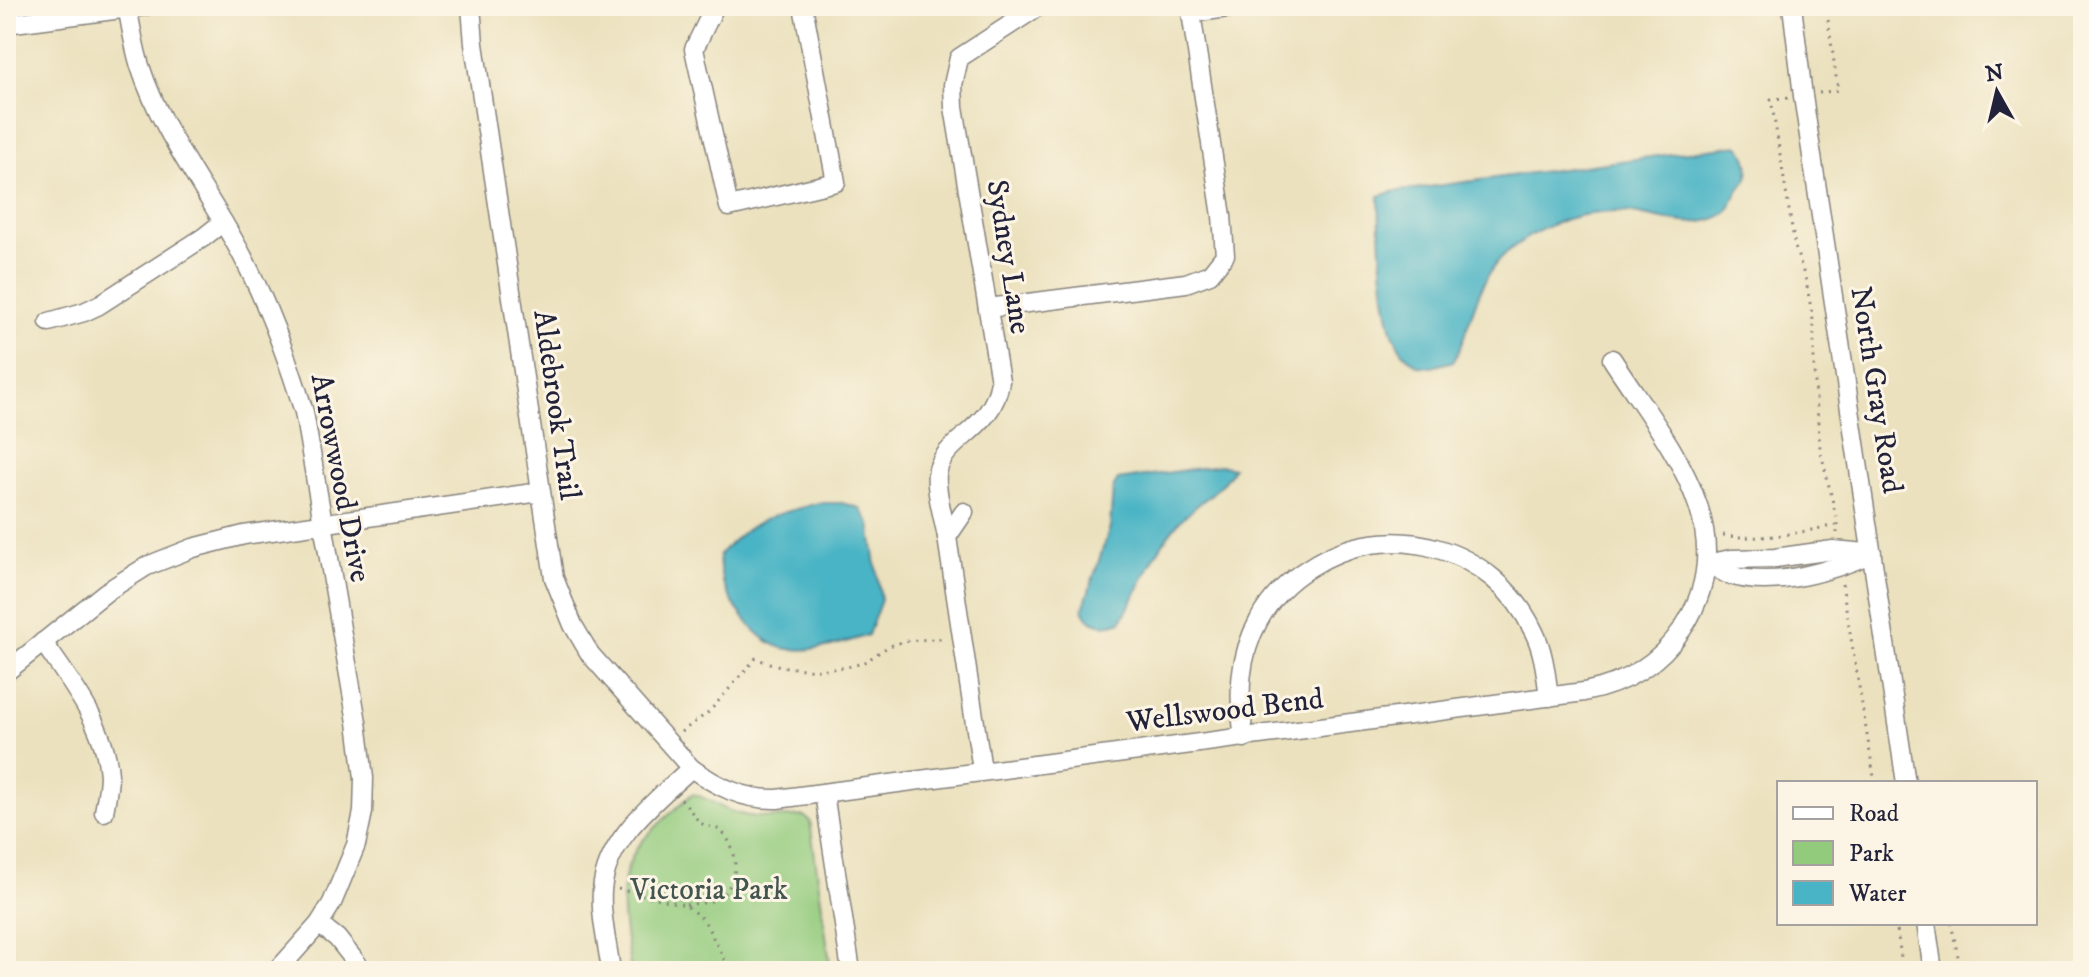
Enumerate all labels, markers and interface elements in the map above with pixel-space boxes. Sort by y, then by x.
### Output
north arrow [1957,52,2037,132]
text: N [1984,59,2005,88]
street label: Sydney Lane [978,177,1038,337]
street label: North Gray Road [1841,284,1911,496]
street label: Aldebrook Trail [524,308,588,502]
street label: Arrowwood Drive [302,371,378,585]
street label: Wellswood Bend [1123,681,1326,742]
legend [1777,781,2037,925]
text: Road [1849,799,1899,829]
text: Park [1849,839,1894,869]
park label: Victoria Park [629,872,788,909]
text: Water [1848,879,1906,909]

